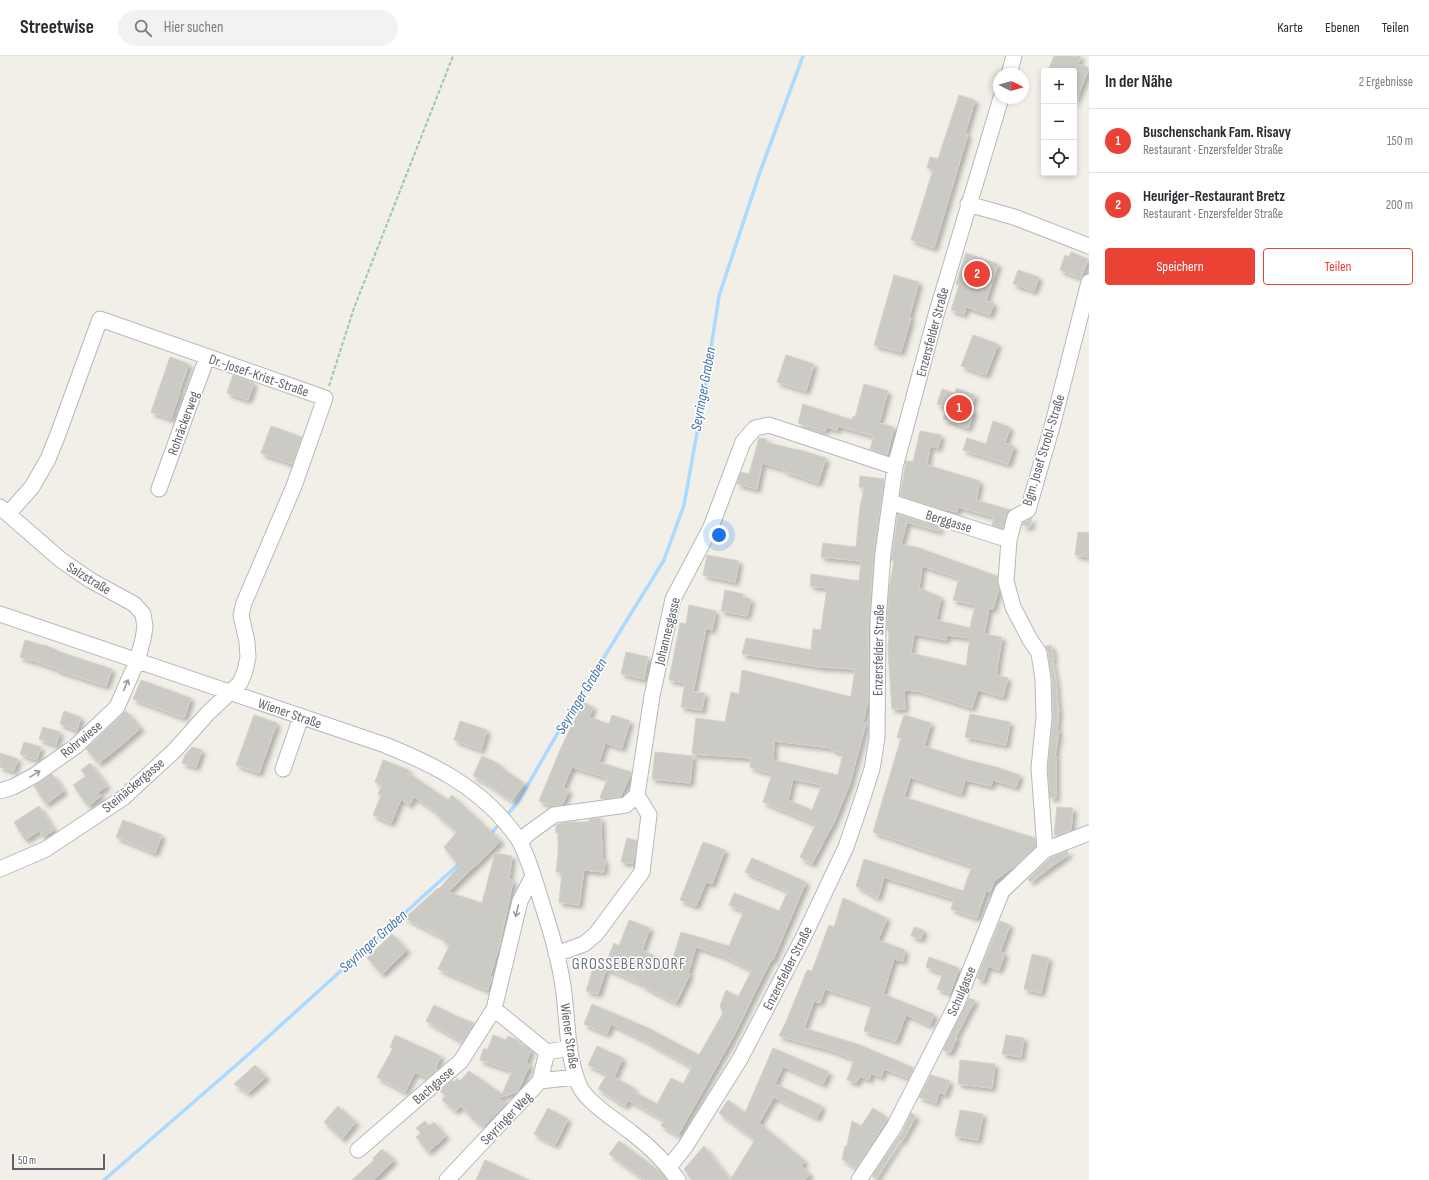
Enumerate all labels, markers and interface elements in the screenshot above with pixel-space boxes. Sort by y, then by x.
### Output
search box [118,10,398,46]
text: Streetwise [20,16,94,39]
icon: search [132,17,154,39]
text: Hier suchen [164,18,223,37]
text: Karte [1277,19,1303,36]
text: Ebenen [1325,19,1360,36]
text: Teilen [1382,19,1409,36]
north arrow [993,68,1029,104]
map controls [1041,68,1077,176]
button: + [1041,68,1077,104]
text: In der Nähe [1105,72,1172,92]
text: 2 Ergebnisse [1359,74,1413,90]
button: − [1041,104,1077,140]
text: Buschenschank Fam. Risavy [1143,123,1291,142]
text: 1 [1115,133,1121,149]
text: 150 m [1387,133,1413,149]
button: locate [1041,140,1077,176]
text: Restaurant · Enzersfelder Straße [1143,142,1283,158]
text: Heuriger-Restaurant Bretz [1143,187,1285,206]
text: 2 [1115,197,1121,213]
text: 200 m [1386,197,1413,213]
text: Restaurant · Enzersfelder Straße [1143,206,1283,222]
button: Speichern [1105,248,1255,285]
button: Teilen [1263,248,1413,285]
pin: 2 [964,259,990,289]
street label: Enzersfelder Straße [912,286,953,379]
water label: Seyringer Graben [687,346,720,433]
street label: Dr.-Josef-Krist-Straße [207,350,311,401]
street label: Rohräckerweg [164,388,203,458]
street label: Bgm. Josef Strobl-Straße [1018,392,1069,508]
pin: 1 [946,393,972,423]
street label: Berggasse [924,506,974,537]
your location [709,525,729,545]
street label: Salzstraße [63,559,114,598]
street label: Johannesgasse [651,596,684,668]
street label: Enzersfelder Straße [869,604,888,696]
water label: Seyringer Graben [551,655,611,738]
one-way arrow [123,680,131,692]
street label: Wiener Straße [256,695,324,732]
street label: Rohrwiese [57,717,106,762]
street label: Steinäckergasse [99,754,168,816]
one-way arrow [29,770,40,778]
one-way arrow [513,904,521,917]
water label: Seyringer Graben [335,906,411,977]
street label: Enzersfelder Straße [759,924,816,1013]
district label: GROSSEBERSDORF [572,955,686,974]
street label: Schulgasse [943,964,980,1019]
street label: Wiener Straße [556,1002,583,1070]
street label: Bachgasse [409,1063,458,1108]
street label: Seyringer Weg [477,1088,536,1148]
scale bar [12,1152,105,1171]
text: 50 m [18,1154,36,1167]

